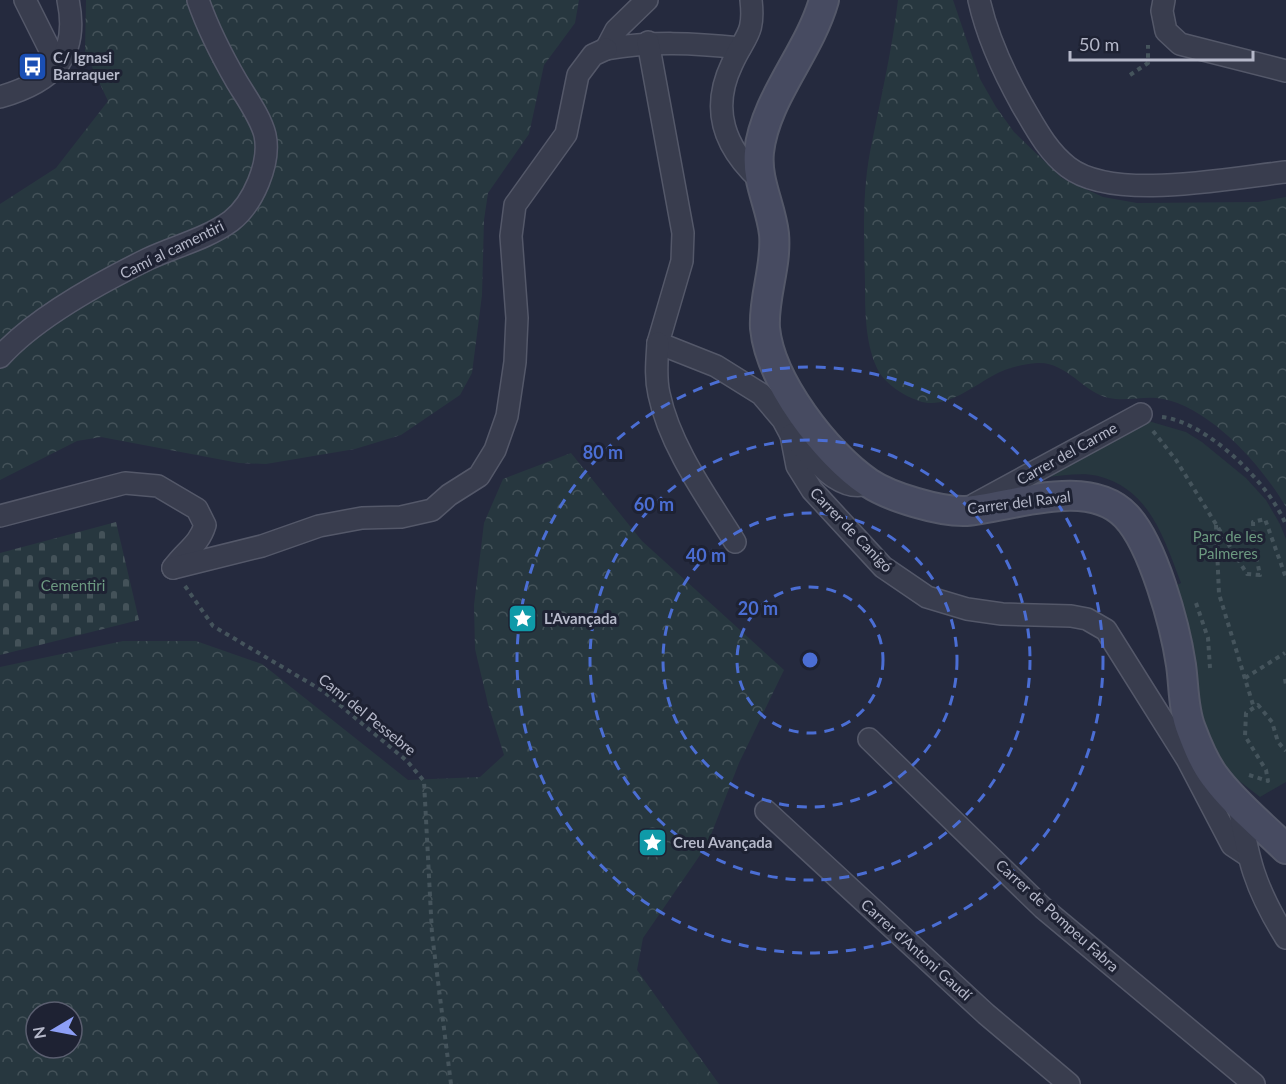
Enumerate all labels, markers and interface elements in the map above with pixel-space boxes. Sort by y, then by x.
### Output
scale bar [1070,24,1253,62]
text: 50 m [1079,33,1119,55]
place label: C/ Ignasi Barraquer [53,48,120,83]
bus stop icon: C/ Ignasi Barraquer [16,51,48,83]
street label: Camí al camentiri [117,216,227,282]
street label: Carrer del Carme [1013,418,1120,488]
text: 80 m [583,441,623,463]
street label: Carrer de Canigó [807,483,897,575]
street label: Carrer del Raval [966,487,1072,517]
text: 60 m [634,493,674,515]
park label: Parc de les Palmeres [1193,527,1263,562]
text: 40 m [686,544,726,566]
park label: Cementiri [41,576,105,594]
text: 20 m [738,597,778,619]
place icon: L'Avançada [507,603,539,635]
place label: L'Avançada [544,609,617,627]
centre of rings [800,650,820,670]
street label: Camí del Pessebre [315,670,420,759]
place icon: Creu Avançada [636,827,668,859]
place label: Creu Avançada [673,833,772,851]
street label: Carrer de Pompeu Fabra [992,855,1123,975]
street label: Carrer d'Antoni Gaudí [858,895,977,1005]
north arrow [24,1000,84,1060]
text: N [28,1025,49,1040]

